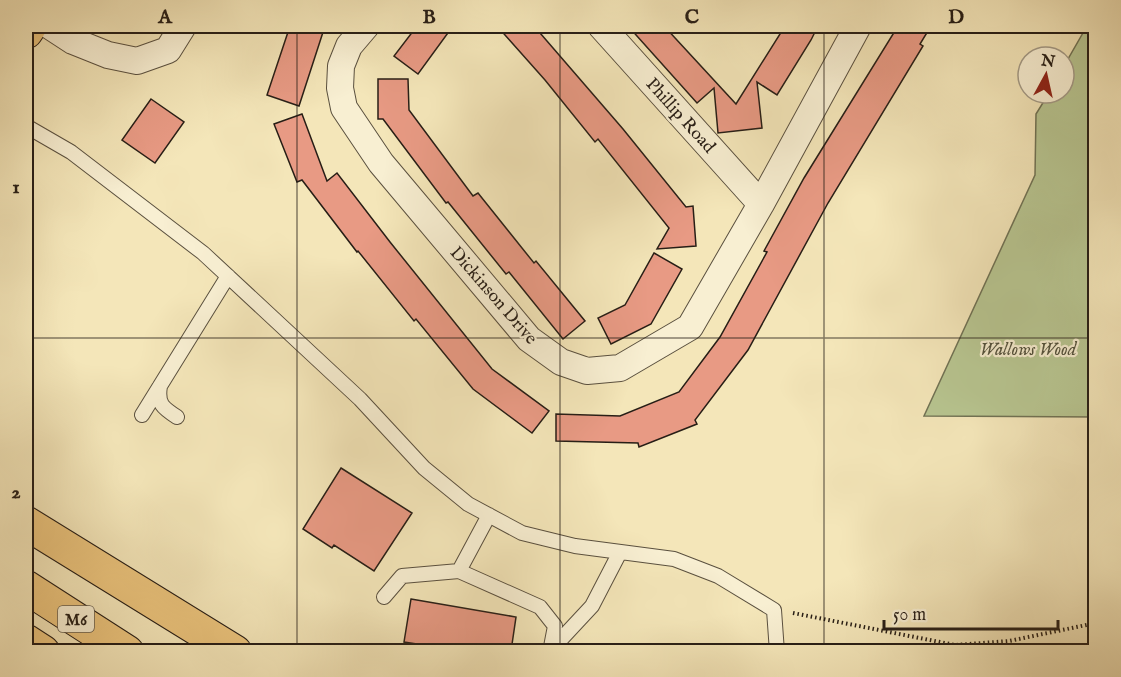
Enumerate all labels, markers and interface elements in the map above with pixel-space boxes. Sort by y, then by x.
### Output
text: A [157,5,173,30]
text: B [422,5,436,30]
text: C [685,5,699,30]
text: D [948,5,964,30]
north arrow [1016,45,1076,105]
text: N [1039,51,1056,73]
street label: Phillip Road [640,73,720,159]
text: 1 [12,175,20,200]
street label: Dickinson Drive [444,242,542,350]
park label: Wallows Wood [980,339,1078,362]
text: 2 [11,480,21,505]
scale bar [884,593,1058,631]
text: 50 m [893,604,926,627]
road number: M6 [58,606,94,632]

